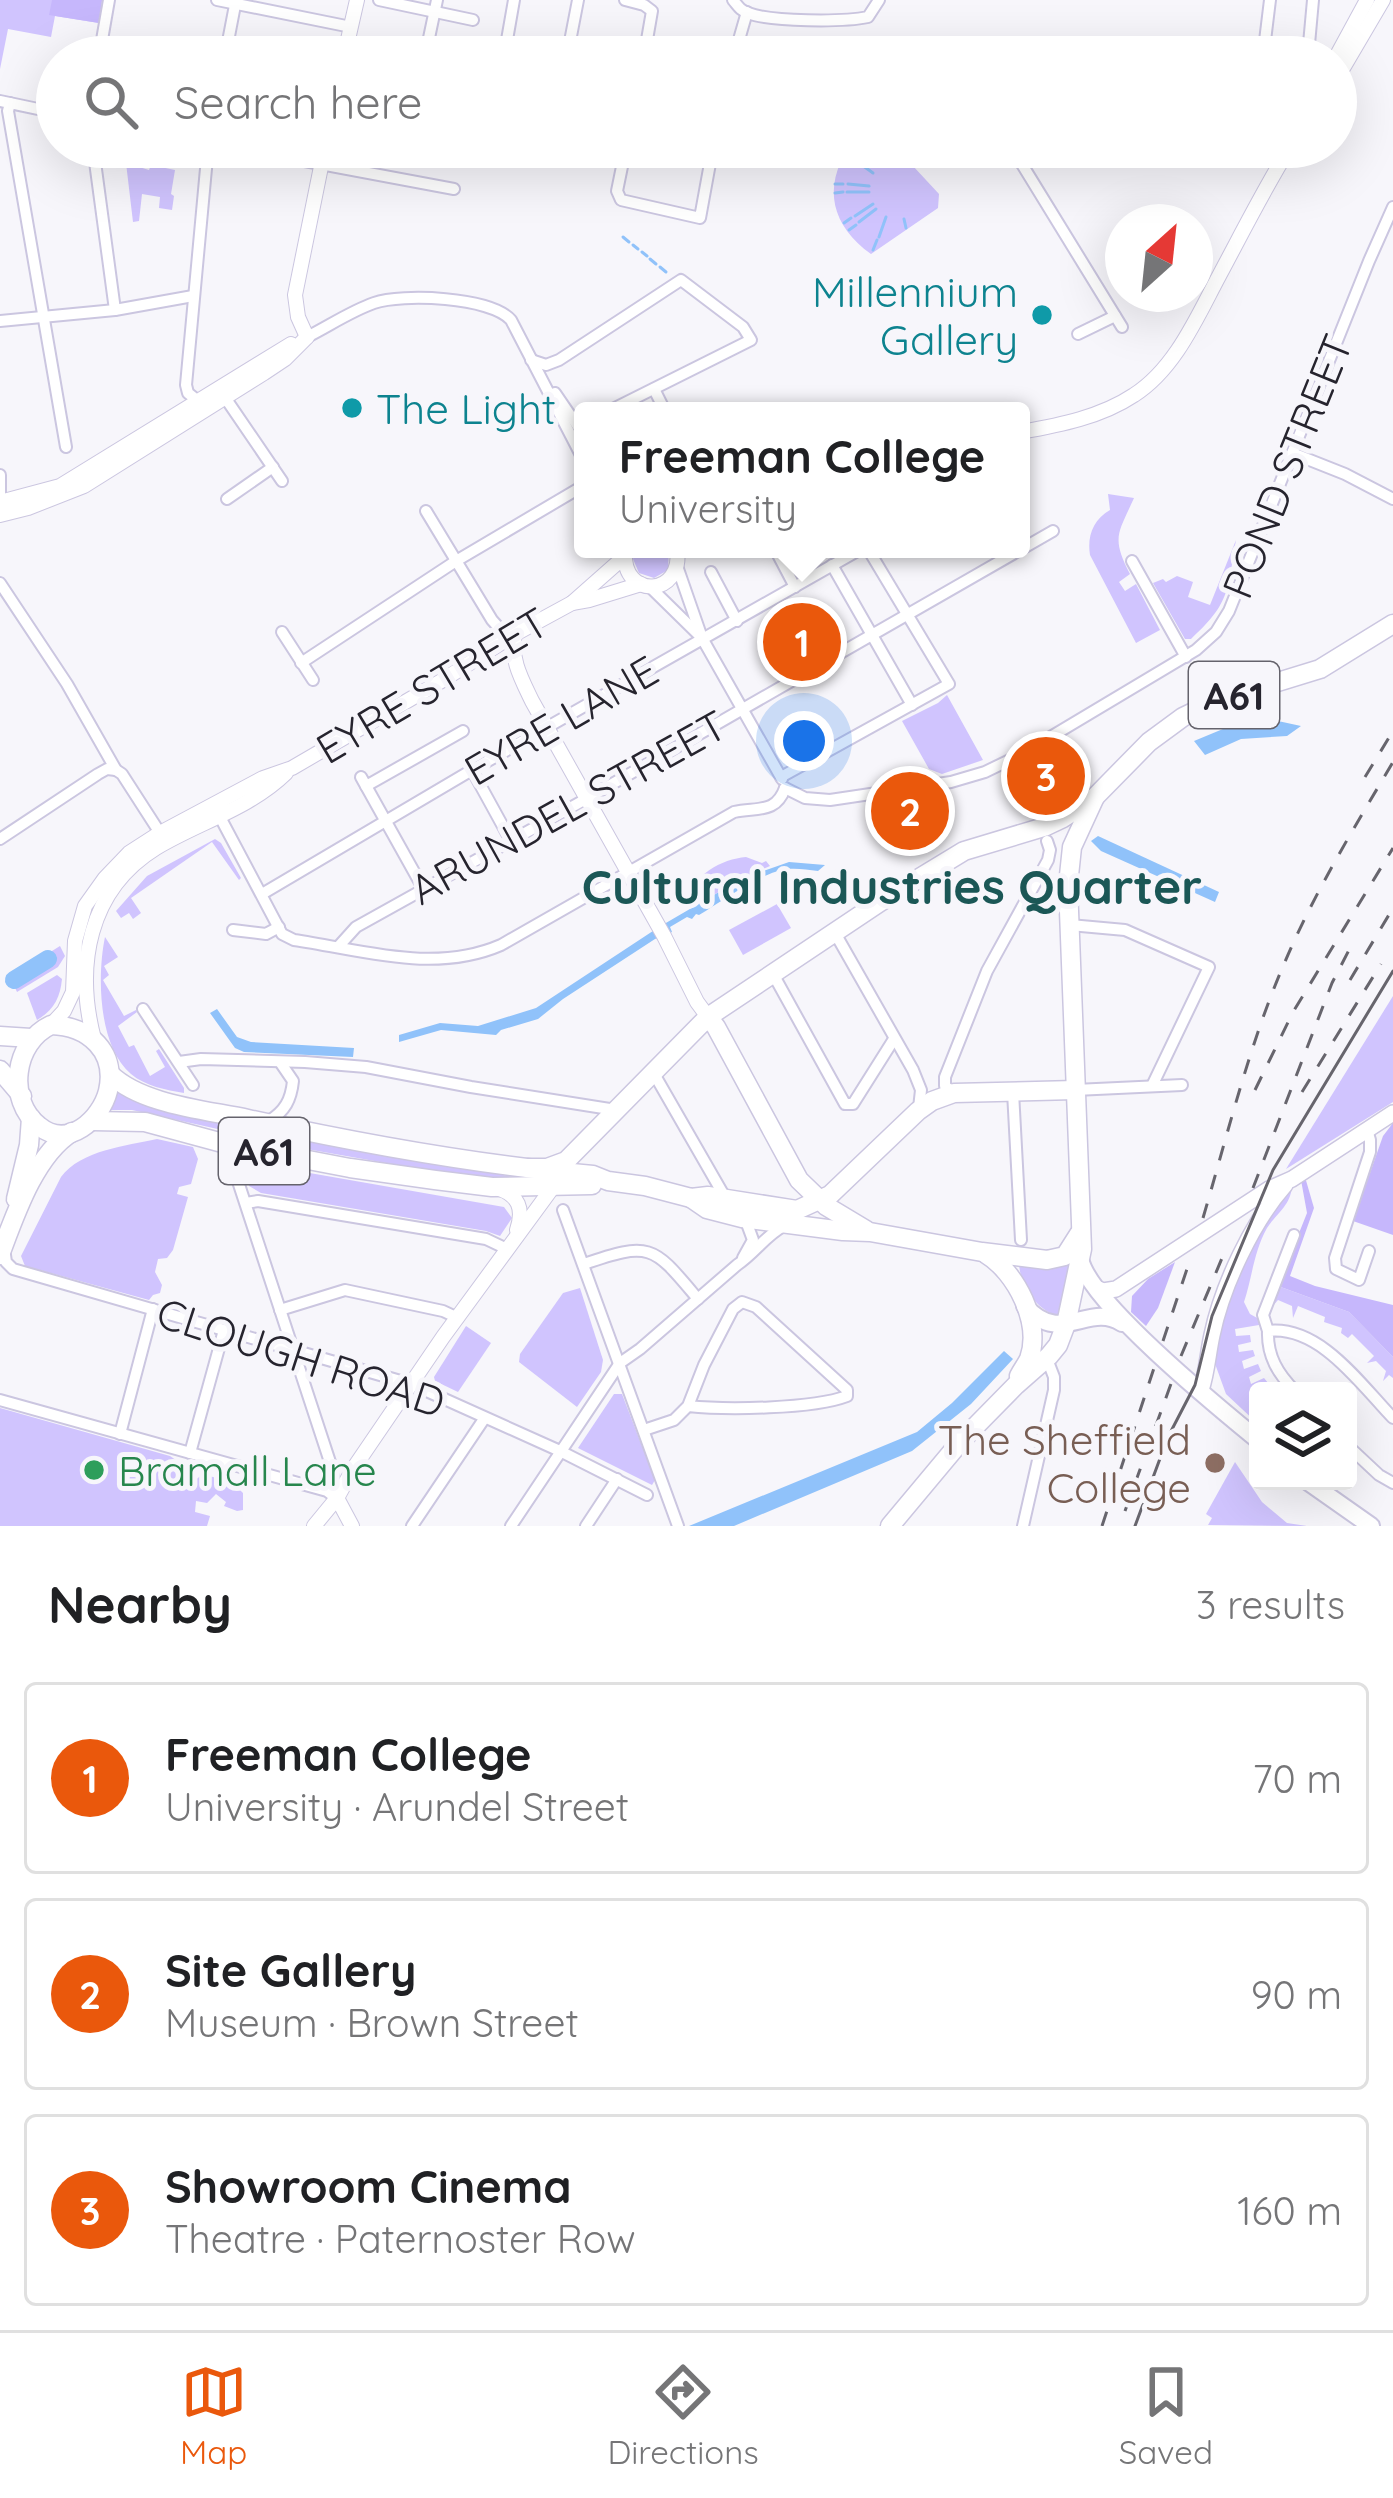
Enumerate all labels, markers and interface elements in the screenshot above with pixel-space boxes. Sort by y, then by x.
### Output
search box [36,36,1357,168]
icon: search [78,69,144,135]
text: Search here [174,74,422,130]
north arrow [1105,204,1213,312]
place label: Millennium Gallery [812,265,1018,366]
marker: Millennium Gallery [1029,302,1055,328]
street label: POND STREET [1210,326,1364,606]
place label: The Light [376,382,556,435]
marker: The Light [339,395,365,421]
popup [574,402,1030,558]
text: Freeman College [619,428,985,484]
text: University [619,484,797,533]
street label: EYRE STREET [306,595,558,775]
pin: 1 [763,597,841,687]
street label: EYRE LANE [455,643,667,797]
road number: A61 [1189,662,1279,728]
street label: ARUNDEL STREET [400,698,736,916]
your location [774,711,834,771]
pin: 3 [1007,731,1085,821]
pin: 2 [871,766,949,856]
district label: Cultural Industries Quarter [582,856,1202,916]
road number: A61 [219,1118,309,1184]
street label: CLOUGH ROAD [150,1286,452,1428]
map controls [1249,1382,1357,1490]
button: layers [1249,1382,1357,1490]
place label: The Sheffield College [938,1413,1191,1514]
place label: Bramall Lane [118,1444,377,1497]
marker: The Sheffield College [1202,1450,1228,1476]
marker: Bramall Lane [81,1457,107,1483]
text: Nearby [48,1572,232,1636]
text: 3 results [1196,1580,1345,1629]
text: Freeman College [165,1726,532,1782]
text: 1 [82,1754,98,1803]
text: 70 m [1253,1754,1342,1803]
text: University · Arundel Street [165,1782,629,1831]
text: Site Gallery [165,1942,416,1998]
text: 2 [79,1970,101,2019]
text: 90 m [1251,1970,1342,2019]
text: Museum · Brown Street [165,1998,579,2047]
text: Showroom Cinema [165,2158,572,2214]
text: 3 [80,2186,100,2235]
text: 160 m [1237,2186,1342,2235]
text: Theatre · Paternoster Row [165,2214,636,2263]
tab: Map [180,2359,247,2472]
tab: Directions [607,2359,759,2472]
tab: Saved [1119,2359,1213,2472]

